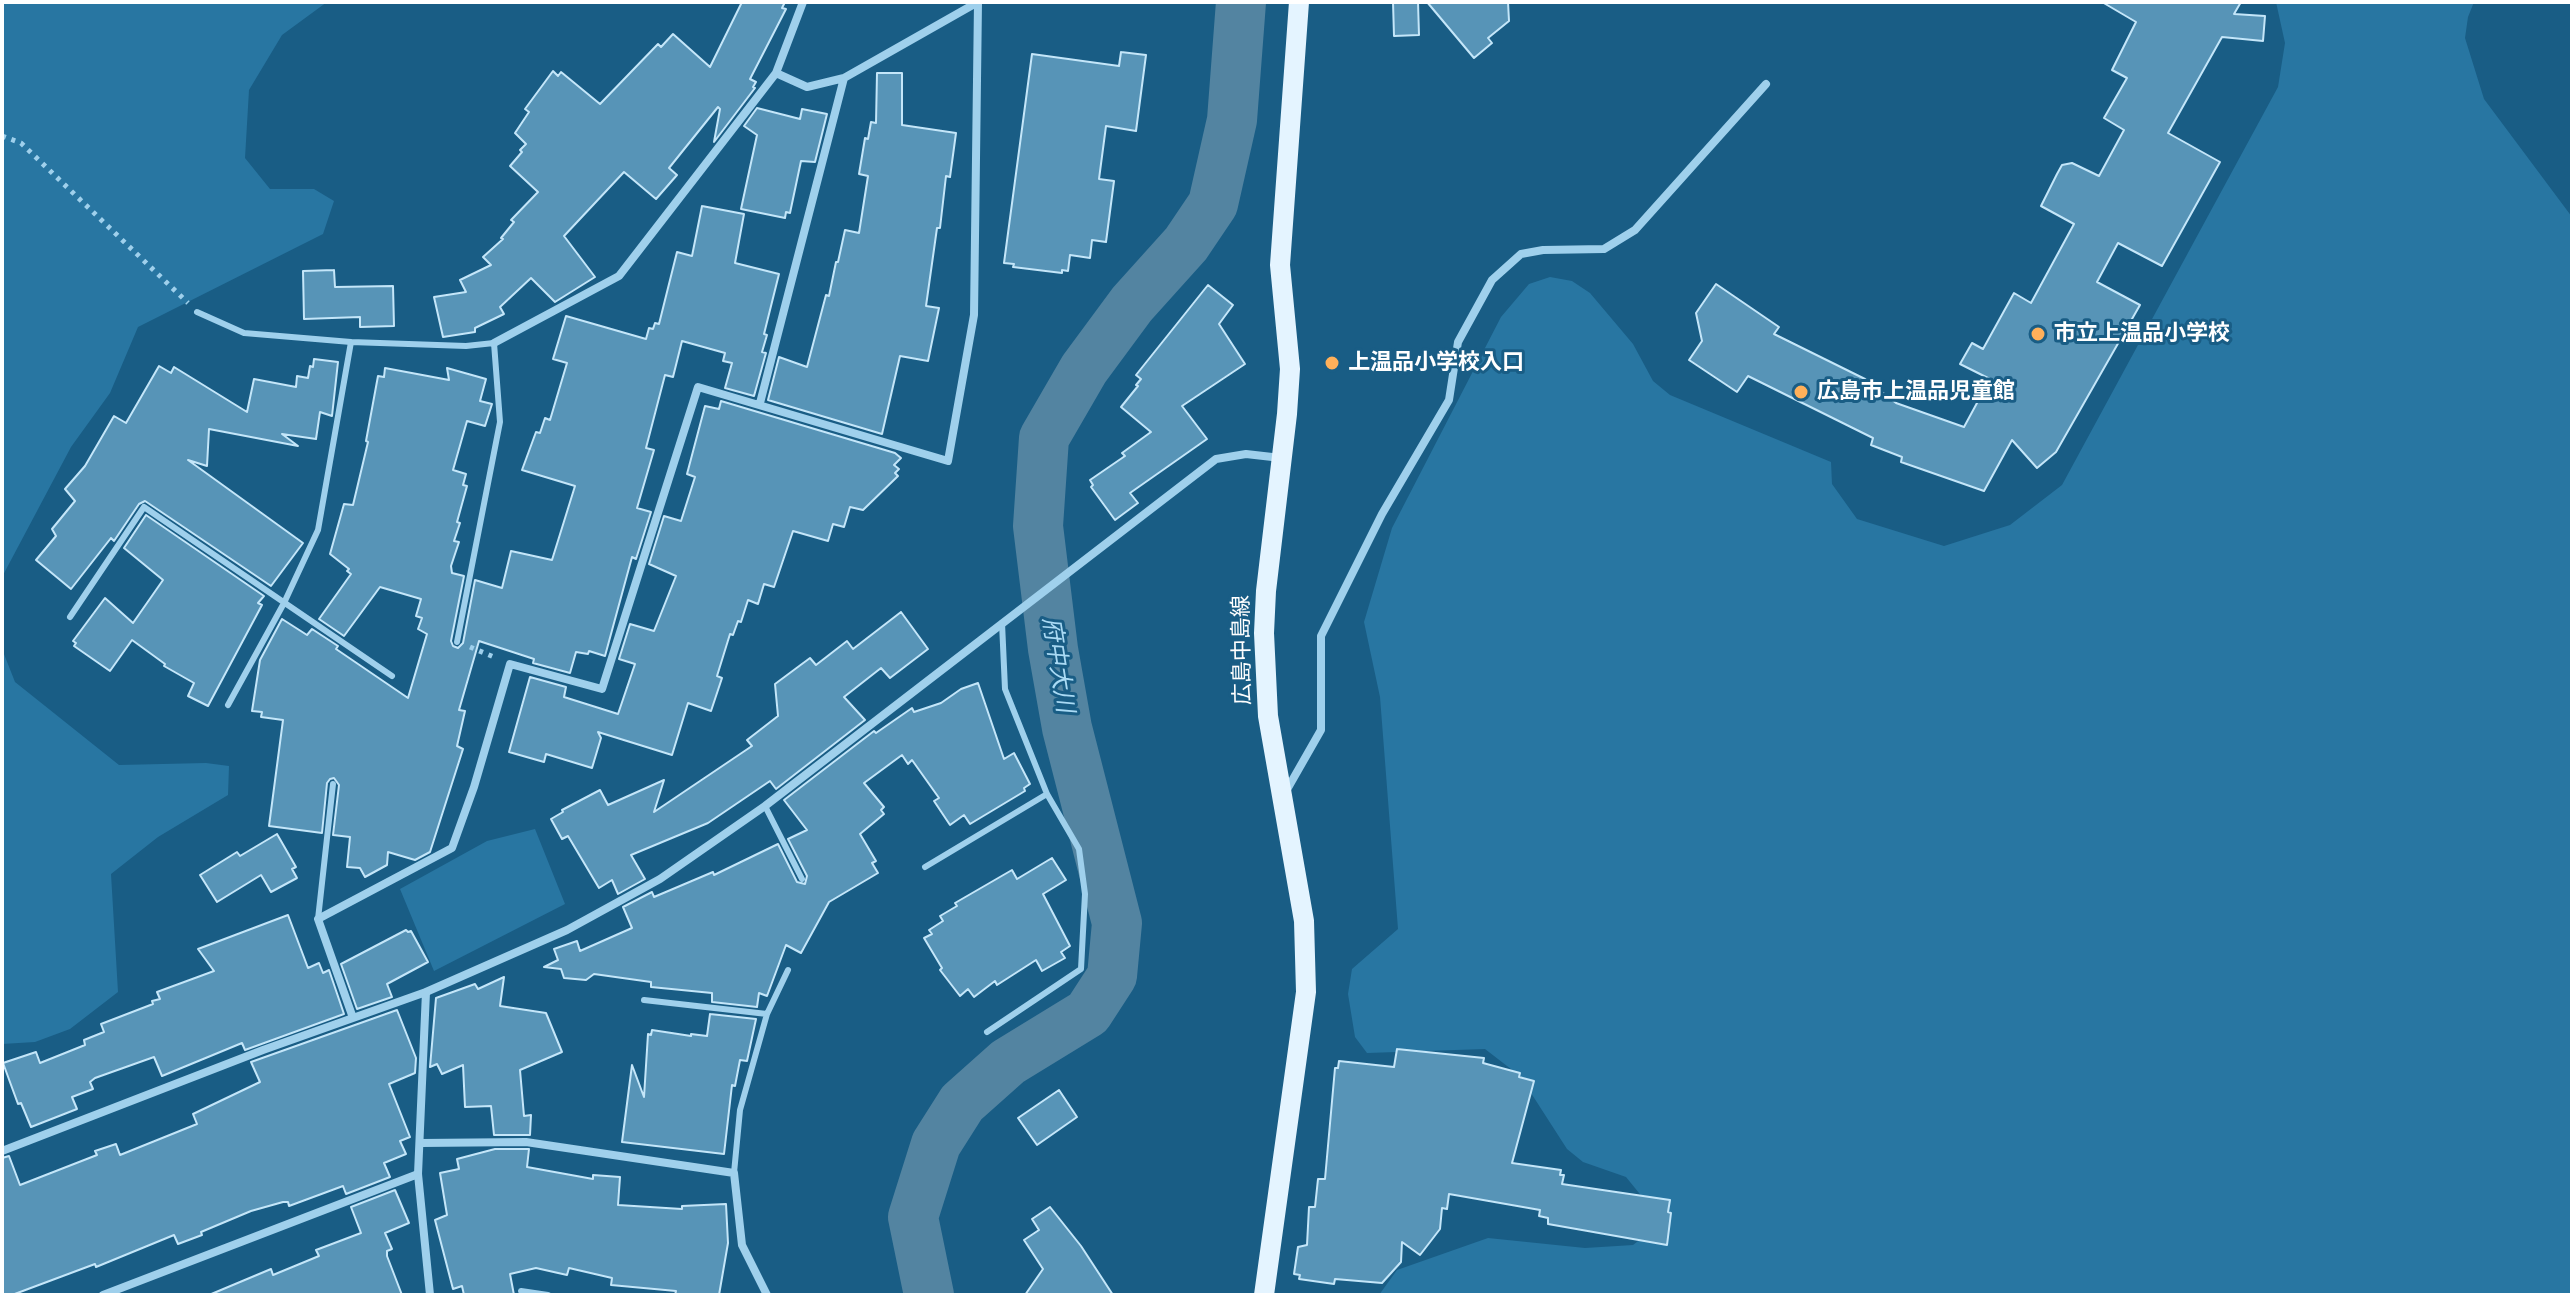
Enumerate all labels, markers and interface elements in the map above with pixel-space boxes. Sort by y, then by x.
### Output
place label: 市立上温品小学校 [2054,321,2230,347]
marker: 市立上温品小学校 [2029,325,2047,343]
place label: 上温品小学校入口 [1348,350,1524,376]
marker: 上温品小学校入口 [1323,354,1341,372]
place label: 広島市上温品児童館 [1817,379,2015,405]
marker: 広島市上温品児童館 [1792,383,1810,401]
street label: 広島中島線 [1229,595,1257,705]
water label: 府中大川 [1035,615,1079,715]

